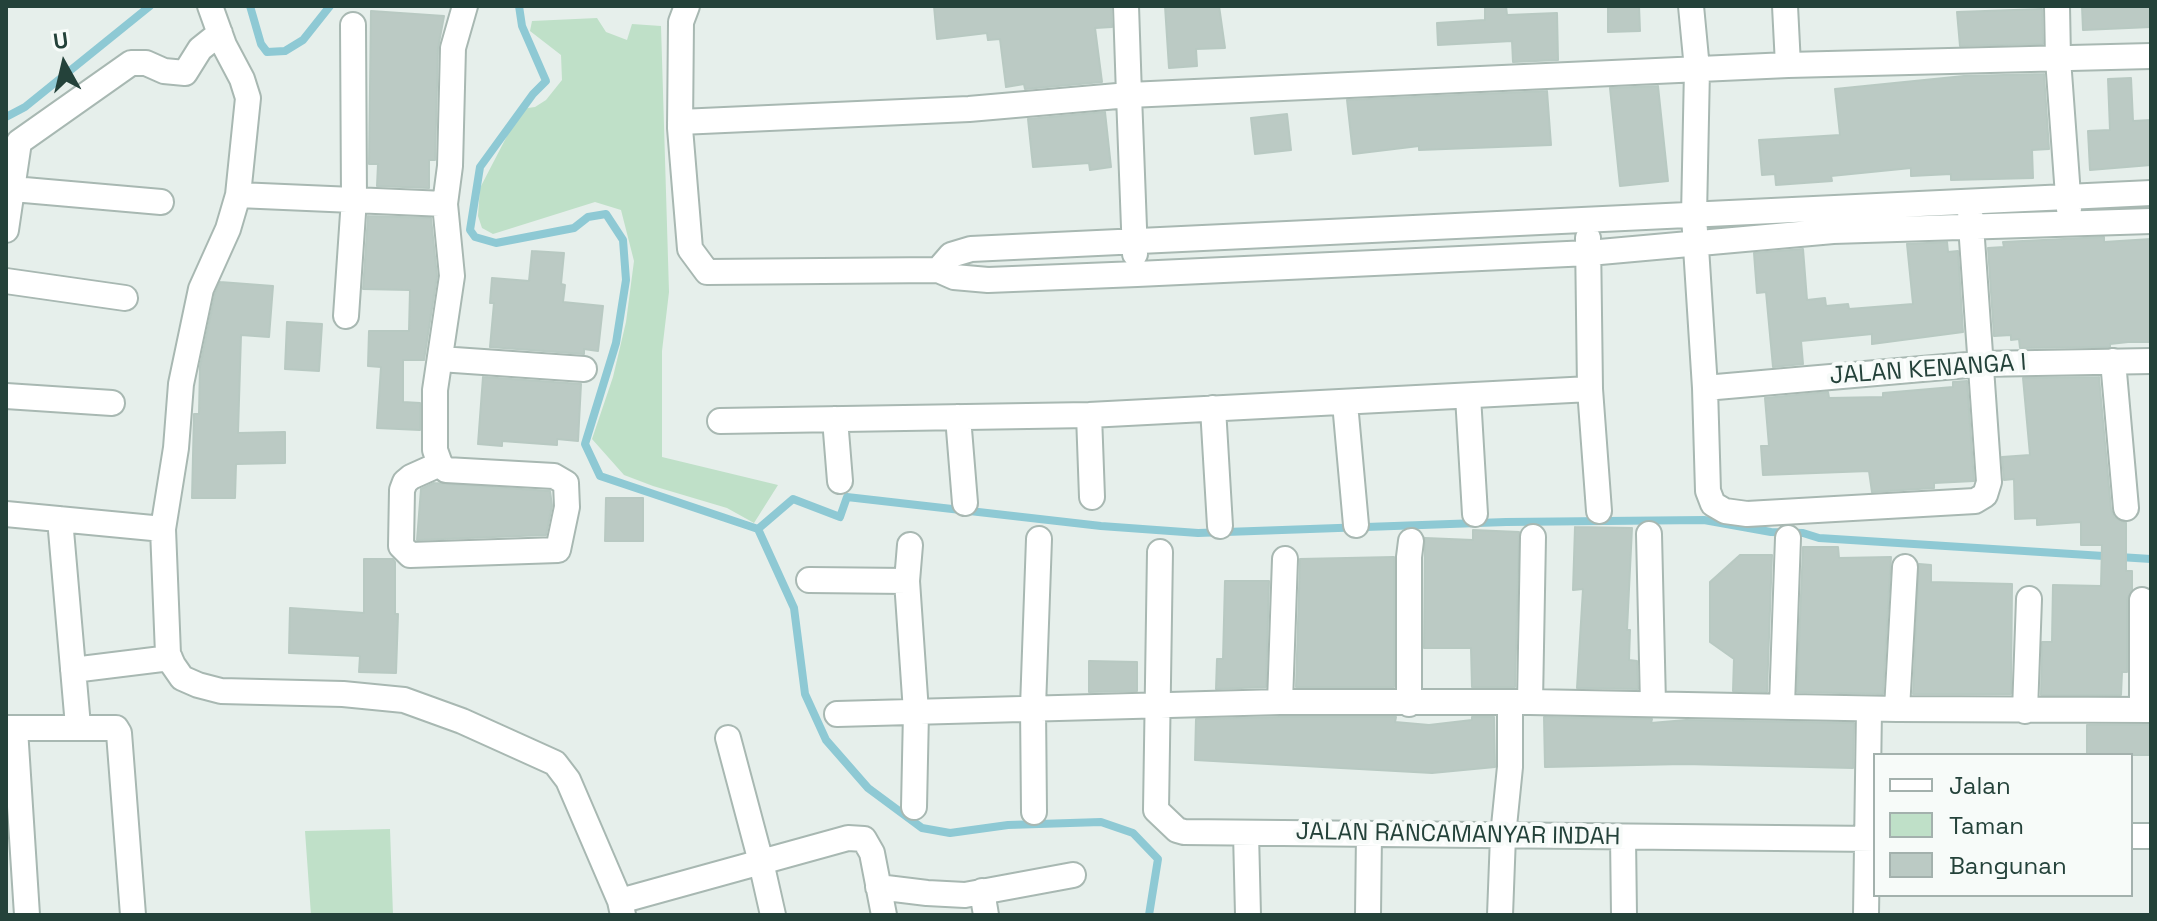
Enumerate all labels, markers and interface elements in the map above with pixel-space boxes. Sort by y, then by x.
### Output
north arrow [24,24,104,104]
text: U [51,25,70,55]
street label: JALAN KENANGA I [1829,349,2027,391]
legend [1873,753,2133,897]
text: Jalan [1949,770,2011,801]
text: Taman [1949,810,2024,841]
street label: JALAN RANCAMANYAR INDAH [1295,818,1621,852]
text: Bangunan [1949,850,2067,881]

